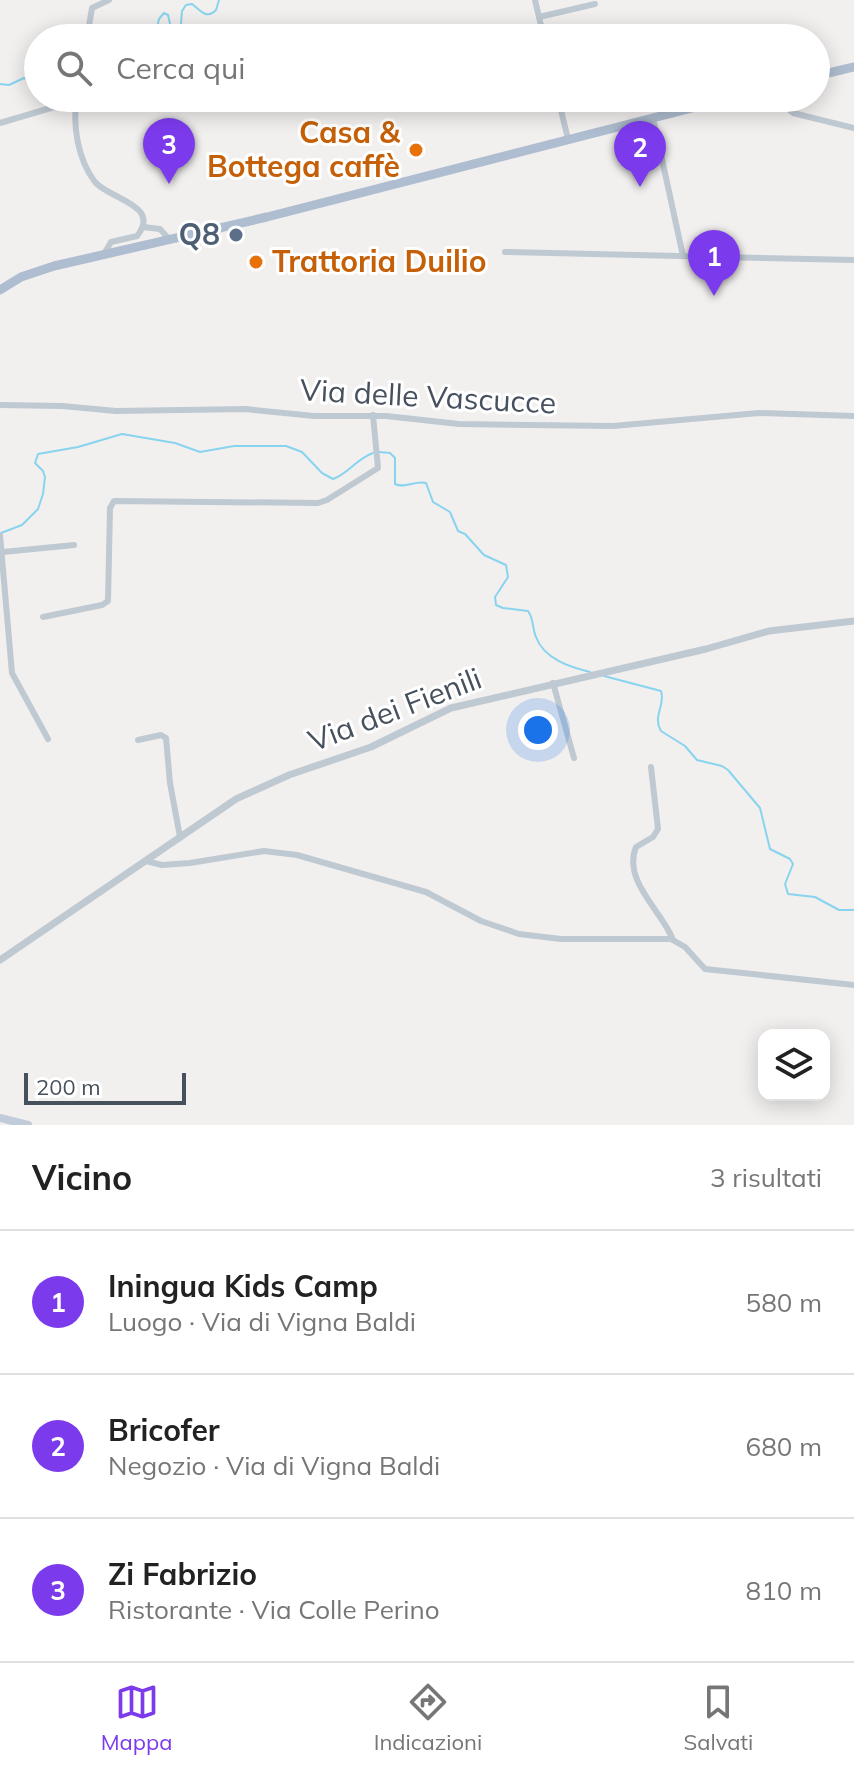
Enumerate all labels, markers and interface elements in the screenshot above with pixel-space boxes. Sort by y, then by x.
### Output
search box [24,24,830,112]
icon: search [52,46,96,90]
text: Cerca qui [116,49,246,87]
place label: Casa & Bottega caffè [207,113,401,185]
pin: 3 [143,118,195,184]
pin: 2 [614,121,666,187]
marker: Casa & Bottega caffè [407,141,425,159]
place label: Q8 [178,215,220,253]
marker: Q8 [227,226,245,244]
pin: 1 [688,230,740,296]
place label: Trattoria Duilio [272,242,486,280]
marker: Trattoria Duilio [247,253,265,271]
street label: Via delle Vascucce [299,370,557,422]
street label: Via dei Fienili [303,659,487,760]
your location [518,710,558,750]
map controls [758,1029,830,1101]
button: layers [758,1029,830,1101]
scale bar [24,1069,186,1105]
text: 200 m [36,1073,101,1101]
text: Vicino [32,1156,132,1199]
text: 3 risultati [710,1161,822,1194]
text: Iningua Kids Camp [108,1267,378,1305]
text: 1 [50,1286,66,1319]
text: 580 m [746,1286,822,1319]
text: Luogo · Via di Vigna Baldi [108,1305,416,1338]
text: Bricofer [108,1411,220,1449]
text: 2 [50,1430,66,1463]
text: 680 m [746,1430,822,1463]
text: Negozio · Via di Vigna Baldi [108,1449,440,1482]
text: Zi Fabrizio [108,1555,257,1593]
text: 3 [50,1574,66,1607]
text: 810 m [746,1574,822,1607]
text: Ristorante · Via Colle Perino [108,1593,440,1626]
tab: Mappa [101,1680,172,1756]
tab: Indicazioni [374,1680,482,1756]
tab: Salvati [684,1680,753,1756]

